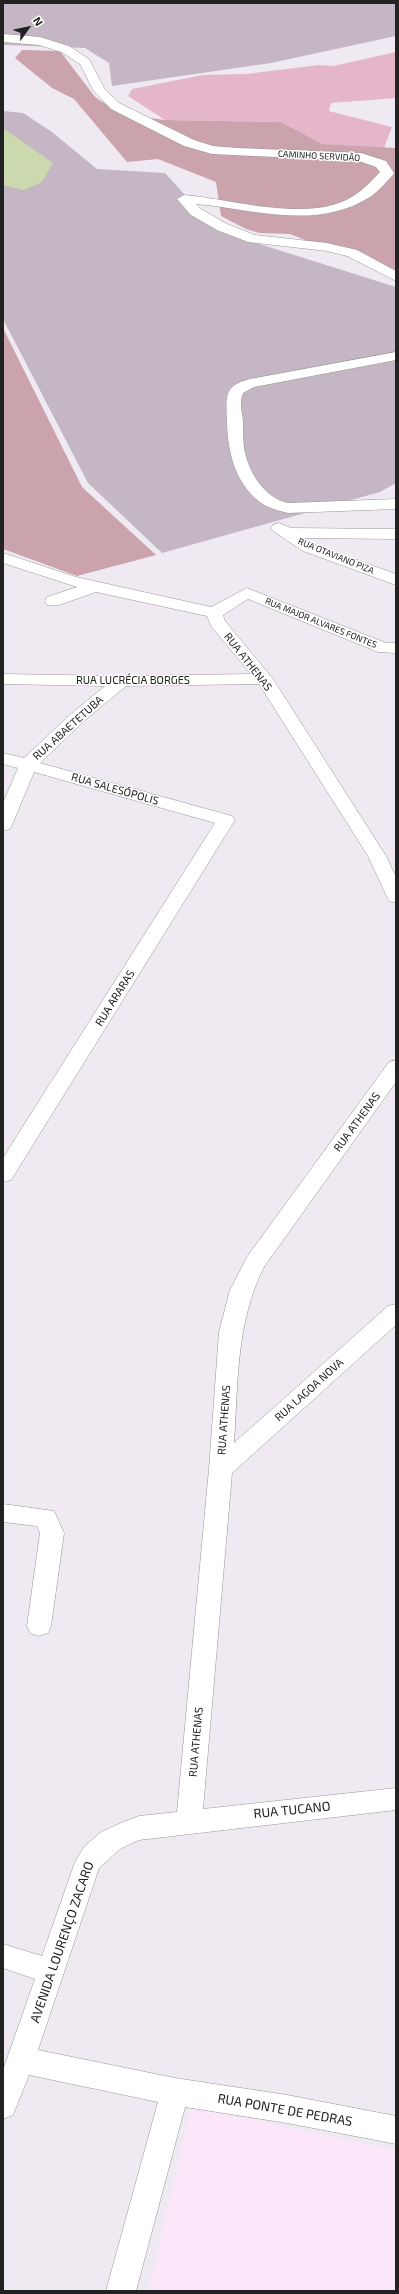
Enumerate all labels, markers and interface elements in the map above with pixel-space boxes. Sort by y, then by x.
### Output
north arrow [8,8,48,48]
text: N [31,14,46,28]
street label: CAMINHO SERVIDÃO [278,148,360,164]
street label: RUA OTAVIANO PIZA [296,536,376,576]
street label: RUA MAJOR ALVARES FONTES [264,596,378,650]
street label: RUA ATHENAS [221,630,275,694]
street label: RUA LUCRÉCIA BORGES [76,673,190,687]
street label: RUA ABAETETUBA [30,693,106,763]
street label: RUA SALESÓPOLIS [70,770,160,808]
street label: RUA ARARAS [93,968,137,1028]
street label: RUA ATHENAS [331,1090,383,1154]
street label: RUA LAGOA NOVA [272,1356,346,1424]
street label: RUA ATHENAS [215,1385,233,1455]
street label: RUA ATHENAS [186,1706,206,1778]
street label: RUA TUCANO [253,1798,331,1822]
street label: AVENIDA LOURENÇO ZACARO [27,1859,97,2025]
street label: RUA PONTE DE PEDRAS [216,2090,354,2130]

